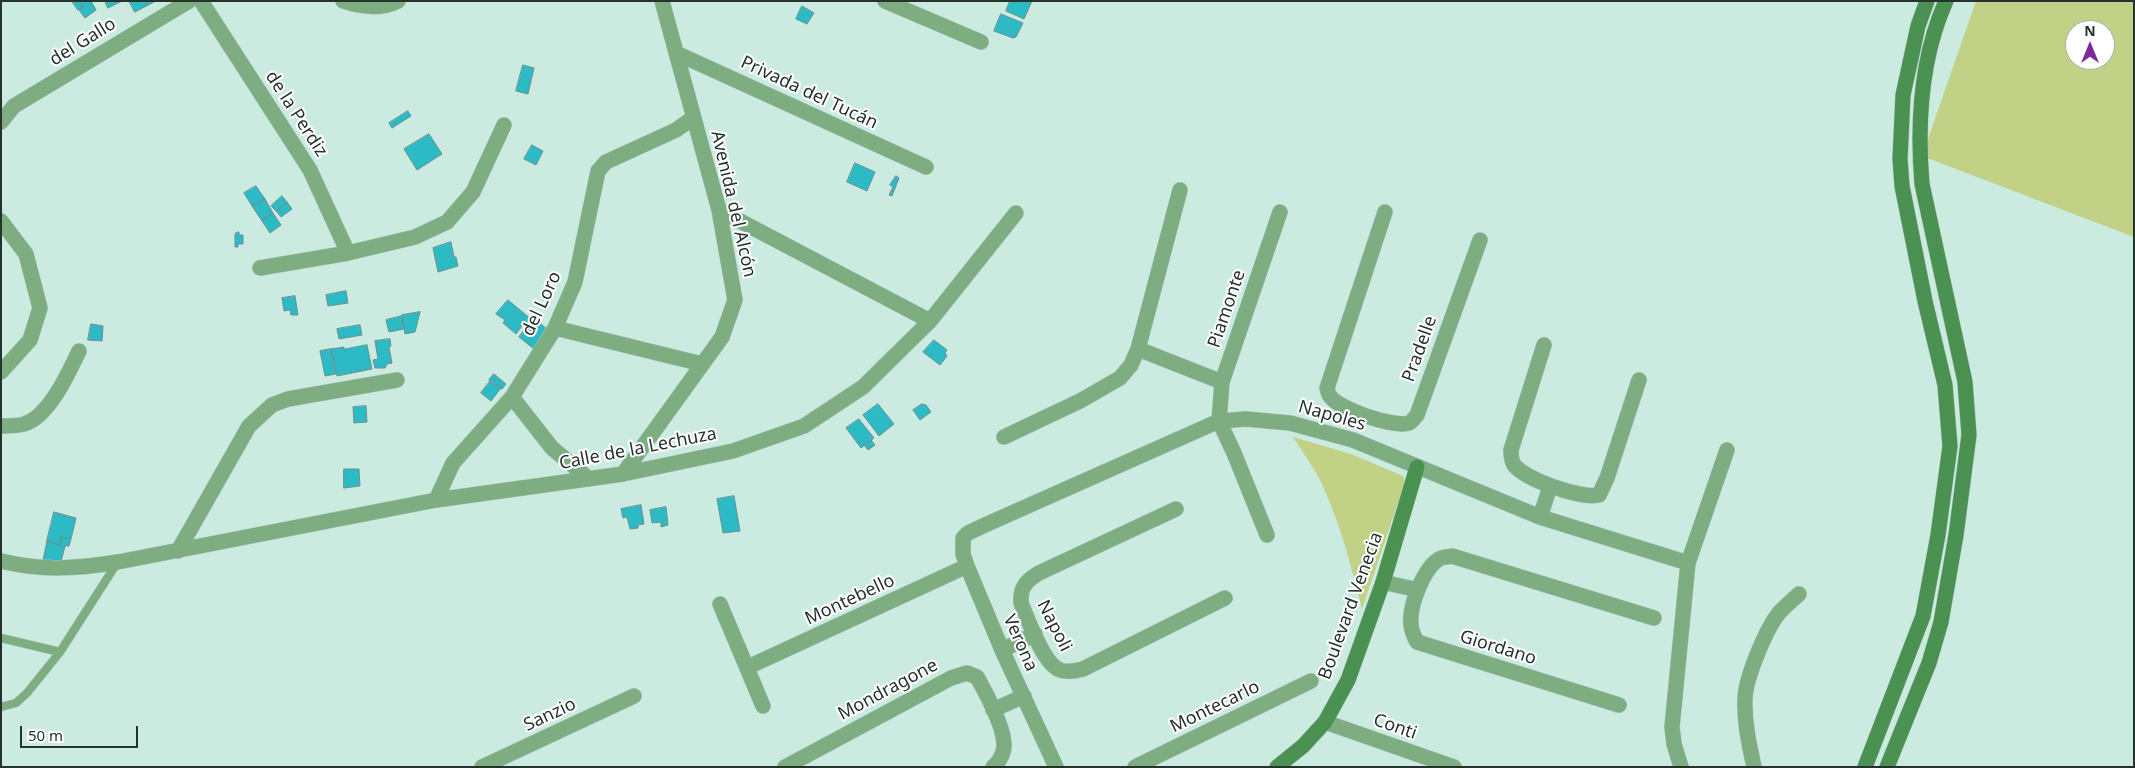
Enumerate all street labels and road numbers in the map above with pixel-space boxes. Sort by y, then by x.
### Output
street label: del Gallo [46,13,120,71]
street label: Privada del Tucán [737,52,881,134]
street label: de la Perdiz [260,67,332,161]
street label: Avenida del Alcón [706,129,760,279]
street label: Piamonte [1204,267,1250,351]
street label: del Loro [518,268,566,340]
street label: Pradelle [1398,313,1442,385]
street label: Napoles [1296,396,1368,436]
street label: Calle de la Lechuza [557,423,719,475]
street label: Boulevard Venecia [1314,529,1388,683]
street label: Montebello [802,570,898,630]
street label: Napoli [1032,597,1076,655]
street label: Verona [998,611,1042,675]
street label: Giordano [1457,626,1539,670]
street label: Mondragone [834,655,942,725]
street label: Montecarlo [1167,676,1263,738]
street label: Sanzio [520,694,580,736]
street label: Conti [1370,710,1420,744]

